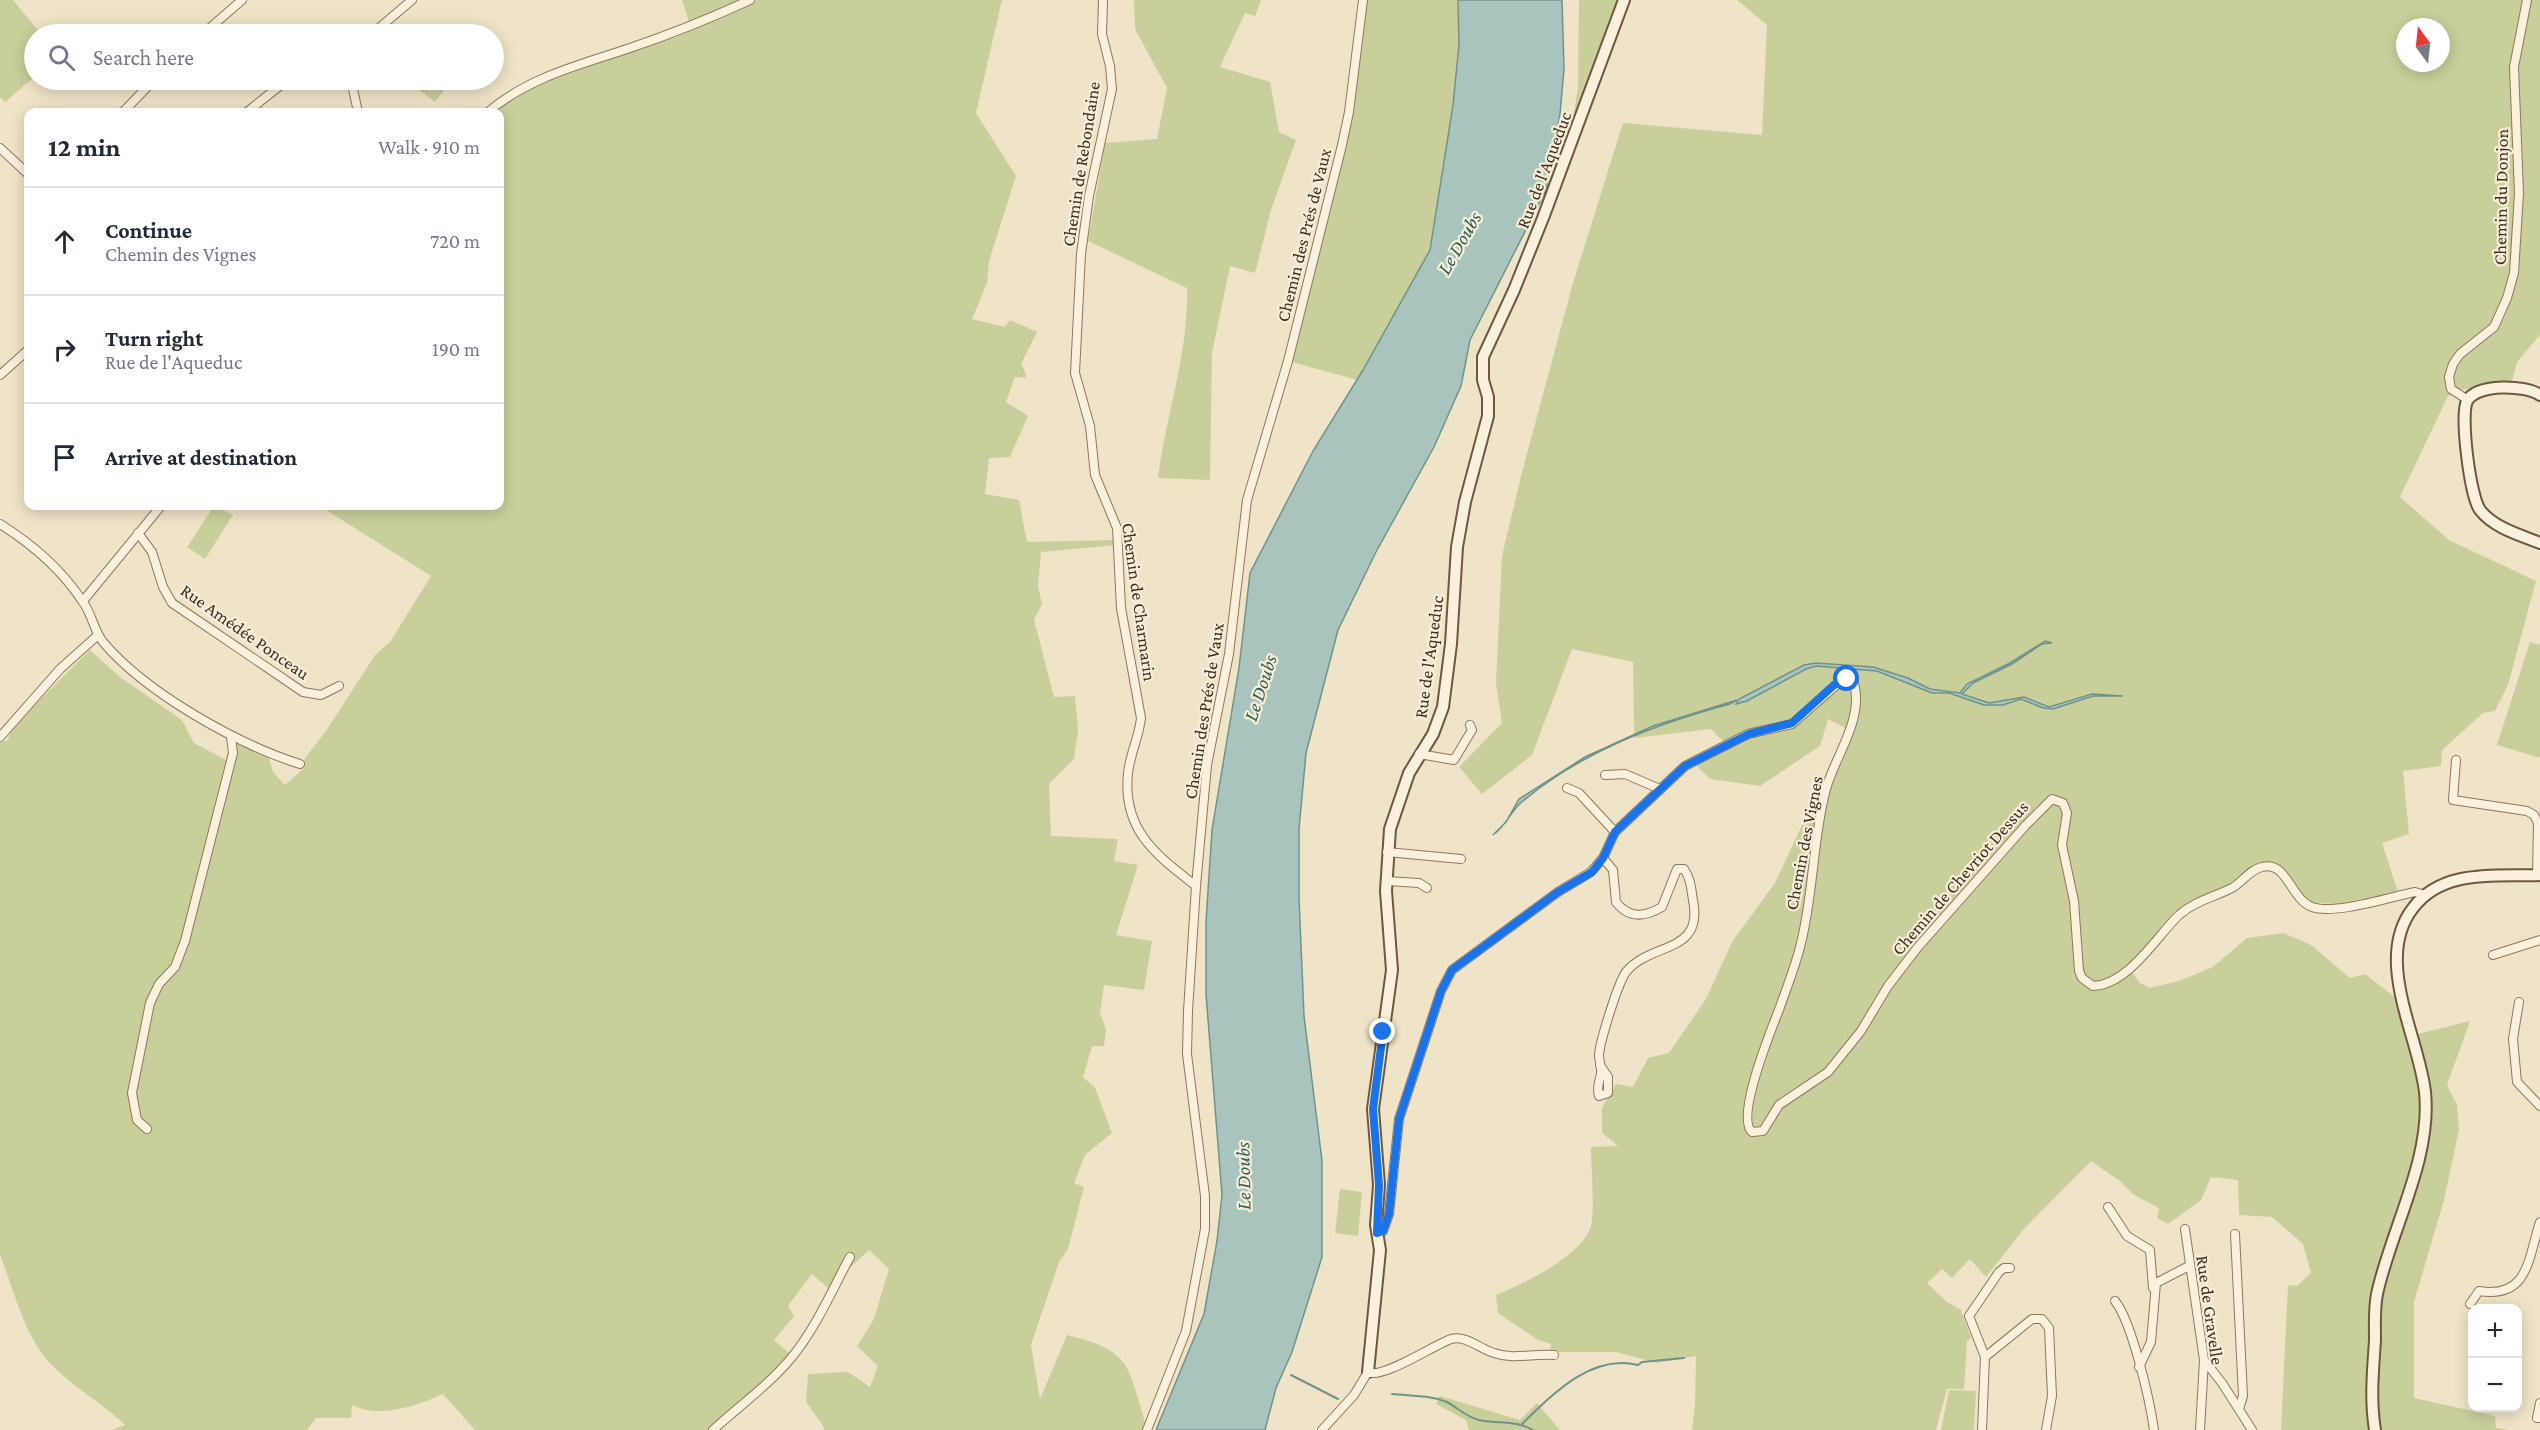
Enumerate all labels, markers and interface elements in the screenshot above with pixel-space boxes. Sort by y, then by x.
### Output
north arrow [2396,18,2450,72]
search box [24,24,504,90]
icon: search [45,41,78,74]
text: Search here [93,45,194,70]
street label: Chemin de Rebondaine [1058,80,1104,248]
street label: Rue de l'Aqueduc [1513,108,1576,231]
street label: Chemin du Donjon [2490,128,2513,265]
text: 12 min [48,133,120,162]
text: Walk · 910 m [378,136,480,158]
street label: Chemin des Prés de Vaux [1273,146,1335,324]
water label: Le Doubs [1432,207,1486,278]
text: Continue [105,218,192,243]
icon: ahead [48,225,81,258]
text: 720 m [430,230,480,252]
text: Chemin des Vignes [105,243,256,265]
text: Turn right [105,326,203,351]
icon: right [48,333,81,366]
text: 190 m [432,338,480,360]
text: Rue de l'Aqueduc [105,351,242,373]
icon: arrive [48,441,81,474]
text: Arrive at destination [105,445,297,470]
street label: Chemin de Charmarin [1118,521,1160,683]
street label: Rue Amédée Ponceau [177,580,313,684]
street label: Rue de l'Aqueduc [1411,594,1448,720]
street label: Chemin des Prés de Vaux [1180,621,1228,801]
water label: Le Doubs [1239,651,1281,724]
route start [1833,665,1859,691]
street label: Chemin des Vignes [1781,774,1827,912]
street label: Chemin de Chevriot Dessus [1888,797,2032,959]
route end [1369,1018,1395,1044]
water label: Le Doubs [1231,1141,1255,1210]
street label: Rue de Gravelle [2192,1254,2228,1366]
map controls [2468,1304,2522,1412]
button: + [2468,1304,2522,1358]
button: − [2468,1358,2522,1412]

